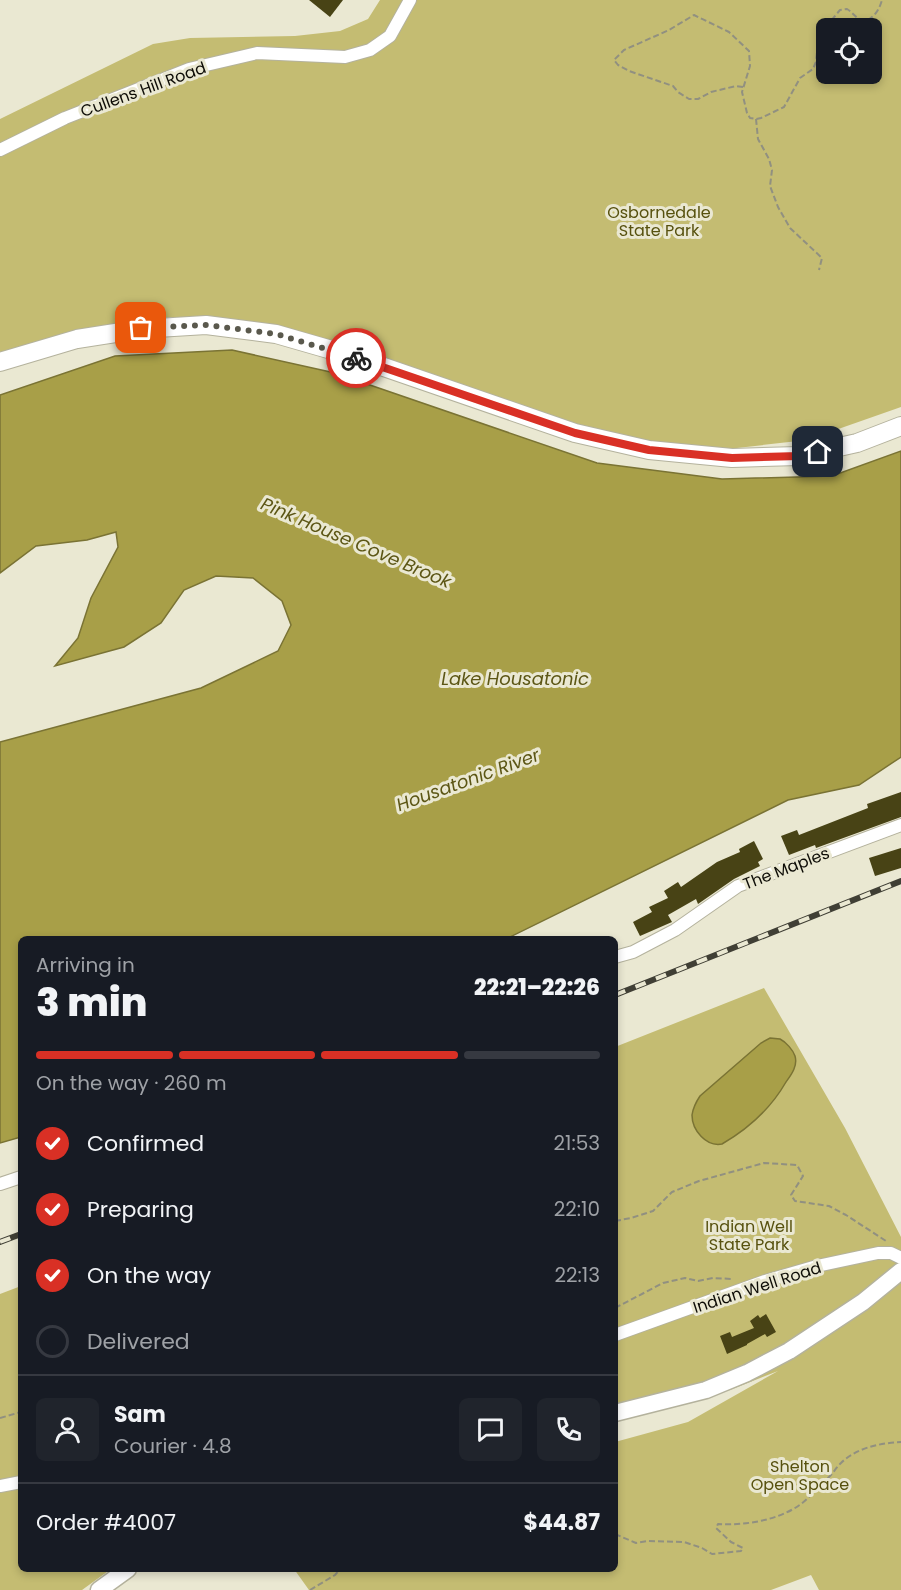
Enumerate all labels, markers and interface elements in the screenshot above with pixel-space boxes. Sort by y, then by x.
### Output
map controls [816,18,882,84]
button: locate [816,18,882,84]
street label: Cullens Hill Road [77,56,209,123]
park label: Osbornedale State Park [607,201,711,242]
pin [115,302,166,353]
icon: bag [124,311,157,344]
courier [326,328,386,388]
icon: bike [340,342,373,375]
pin [792,426,843,477]
icon: home [801,435,834,468]
water label: Pink House Cove Brook [257,491,456,594]
water label: Lake Housatonic [441,666,589,691]
water label: Housatonic River [393,742,544,817]
street label: The Maples [740,841,833,895]
text: Arriving in [36,951,135,979]
text: 22:21–22:26 [474,972,600,1003]
text: 3 min [36,975,148,1030]
text: On the way · 260 m [36,1069,226,1097]
icon: check [36,1127,69,1160]
text: Confirmed [87,1128,204,1159]
text: 21:53 [554,1129,600,1157]
icon: check [36,1193,69,1226]
text: Preparing [87,1194,194,1225]
text: 22:10 [554,1195,600,1223]
park label: Indian Well State Park [705,1215,793,1256]
street label: Indian Well Road [690,1256,824,1319]
icon: check [36,1259,69,1292]
text: On the way [87,1260,211,1291]
text: 22:13 [555,1261,600,1289]
text: Delivered [87,1326,190,1357]
button: person [36,1398,99,1461]
button: chat [459,1398,522,1461]
button: phone [537,1398,600,1461]
text: Sam [114,1399,166,1430]
text: Courier · 4.8 [114,1432,232,1460]
park label: Shelton Open Space [751,1455,849,1496]
text: Order #4007 [36,1507,176,1538]
text: $44.87 [524,1507,600,1538]

